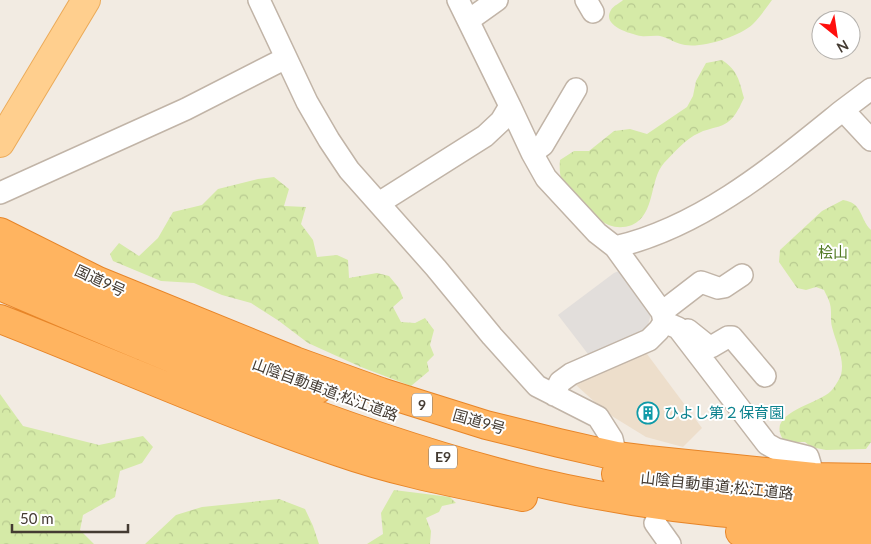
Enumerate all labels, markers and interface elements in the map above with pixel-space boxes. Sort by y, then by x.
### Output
north arrow [811,10,861,60]
text: N [834,37,852,57]
park label: 桧山 [818,243,848,261]
street label: 国道9号 [72,261,129,300]
street label: 山陰自動車道;松江道路 [250,354,401,424]
road number: 9 [412,394,432,416]
building icon: ひよし第２保育園 [636,401,660,425]
place label: ひよし第２保育園 [664,403,784,421]
street label: 国道9号 [451,405,508,437]
road number: E9 [429,446,457,468]
street label: 山陰自動車道;松江道路 [640,468,795,502]
scale bar [12,502,129,534]
text: 50 m [20,509,54,527]

